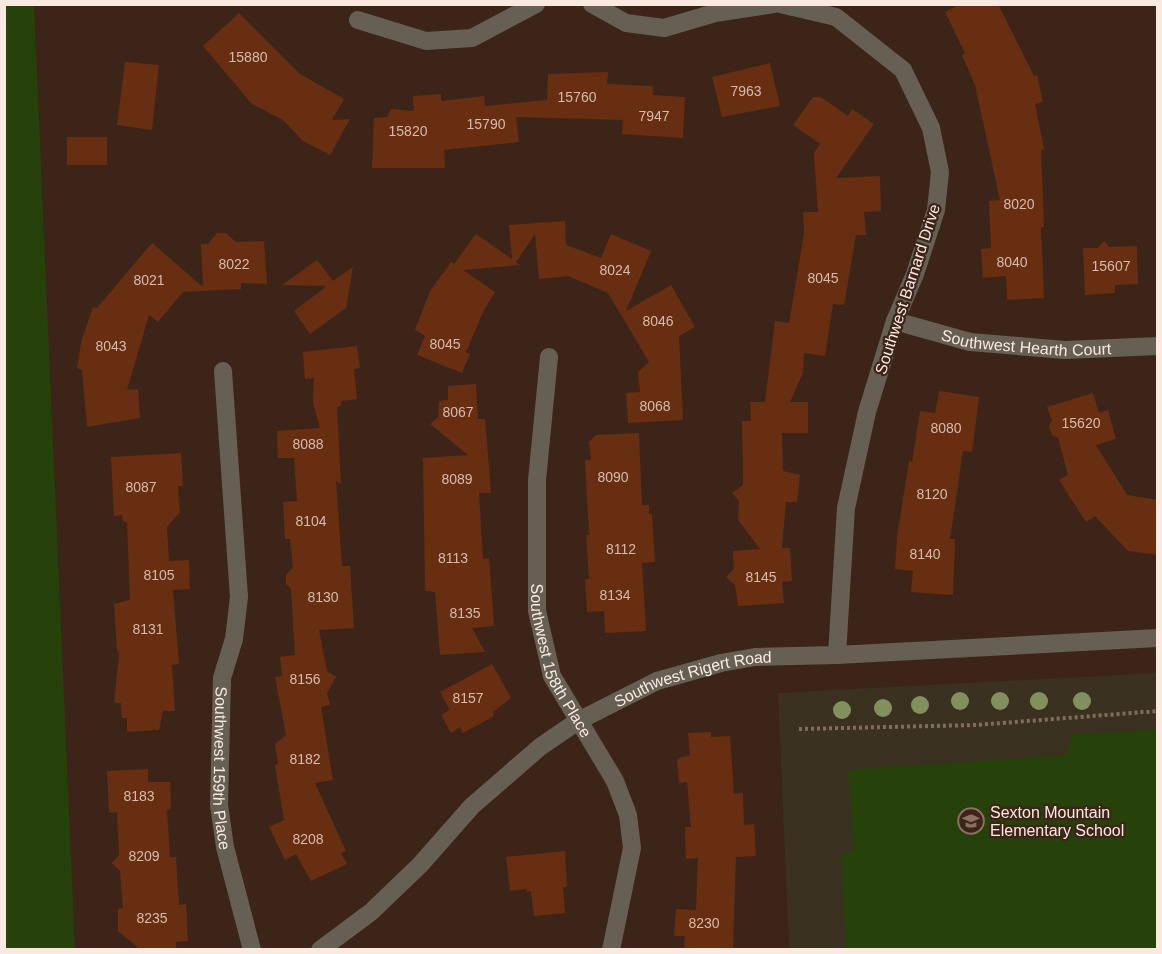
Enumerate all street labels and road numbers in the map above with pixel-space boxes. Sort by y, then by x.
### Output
street label: Southwest Barnard Drive [872,202,943,376]
street label: Southwest Hearth Court [939,326,1112,359]
street label: Southwest 158th Place [528,584,595,740]
street label: Southwest Rigert Road [611,649,772,710]
street label: Southwest 159th Place [210,686,233,851]

